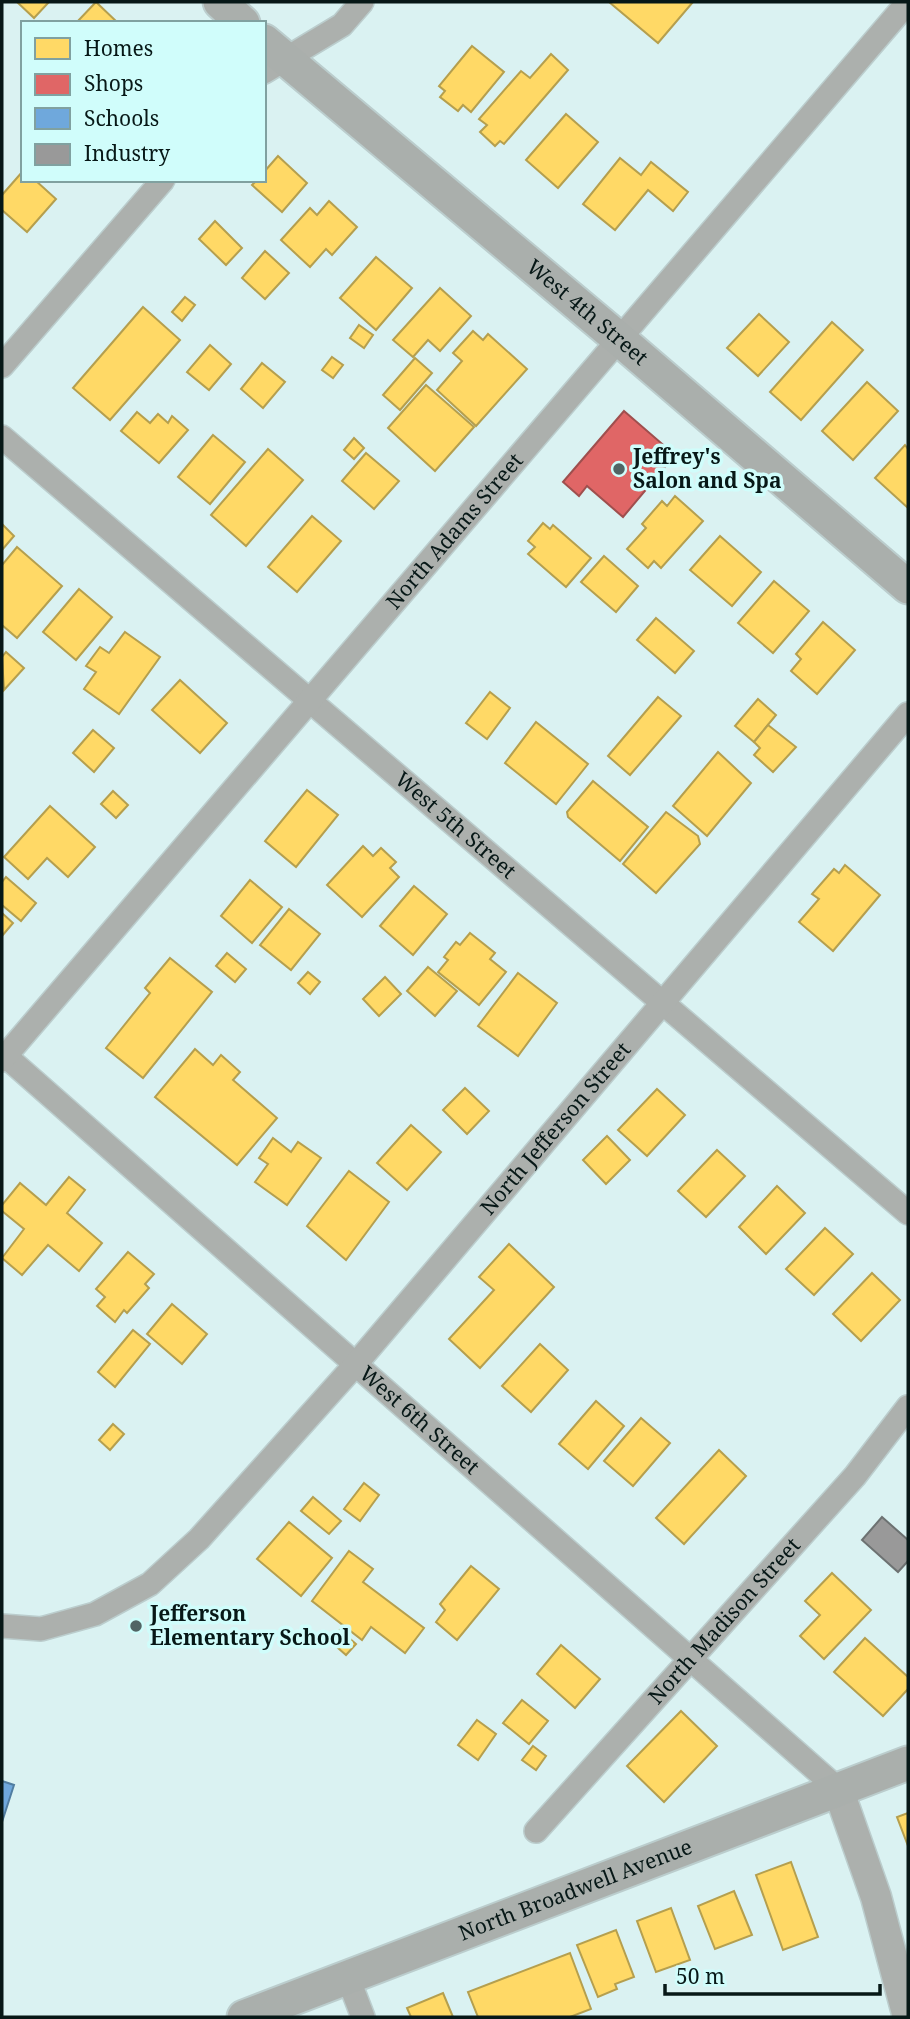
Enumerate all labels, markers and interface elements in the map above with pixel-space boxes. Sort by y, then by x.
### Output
legend [21,21,266,182]
text: Homes [84,34,153,62]
text: Shops [84,69,143,97]
text: Schools [84,104,159,132]
text: Industry [84,139,170,167]
street label: West 4th Street [521,252,655,371]
place label: Jeffrey's Salon and Spa [632,442,782,494]
street label: North Adams Street [379,447,529,615]
marker: Jeffrey's Salon and Spa [611,461,627,477]
street label: West 5th Street [390,765,523,884]
street label: North Jefferson Street [474,1036,636,1220]
street label: West 6th Street [354,1359,486,1480]
street label: North Madison Street [642,1531,806,1710]
place label: Jefferson Elementary School [149,1599,351,1651]
marker: Jefferson Elementary School [128,1618,144,1634]
street label: North Broadwell Avenue [455,1832,696,1947]
scale bar [665,1952,880,1996]
text: 50 m [676,1962,725,1990]

